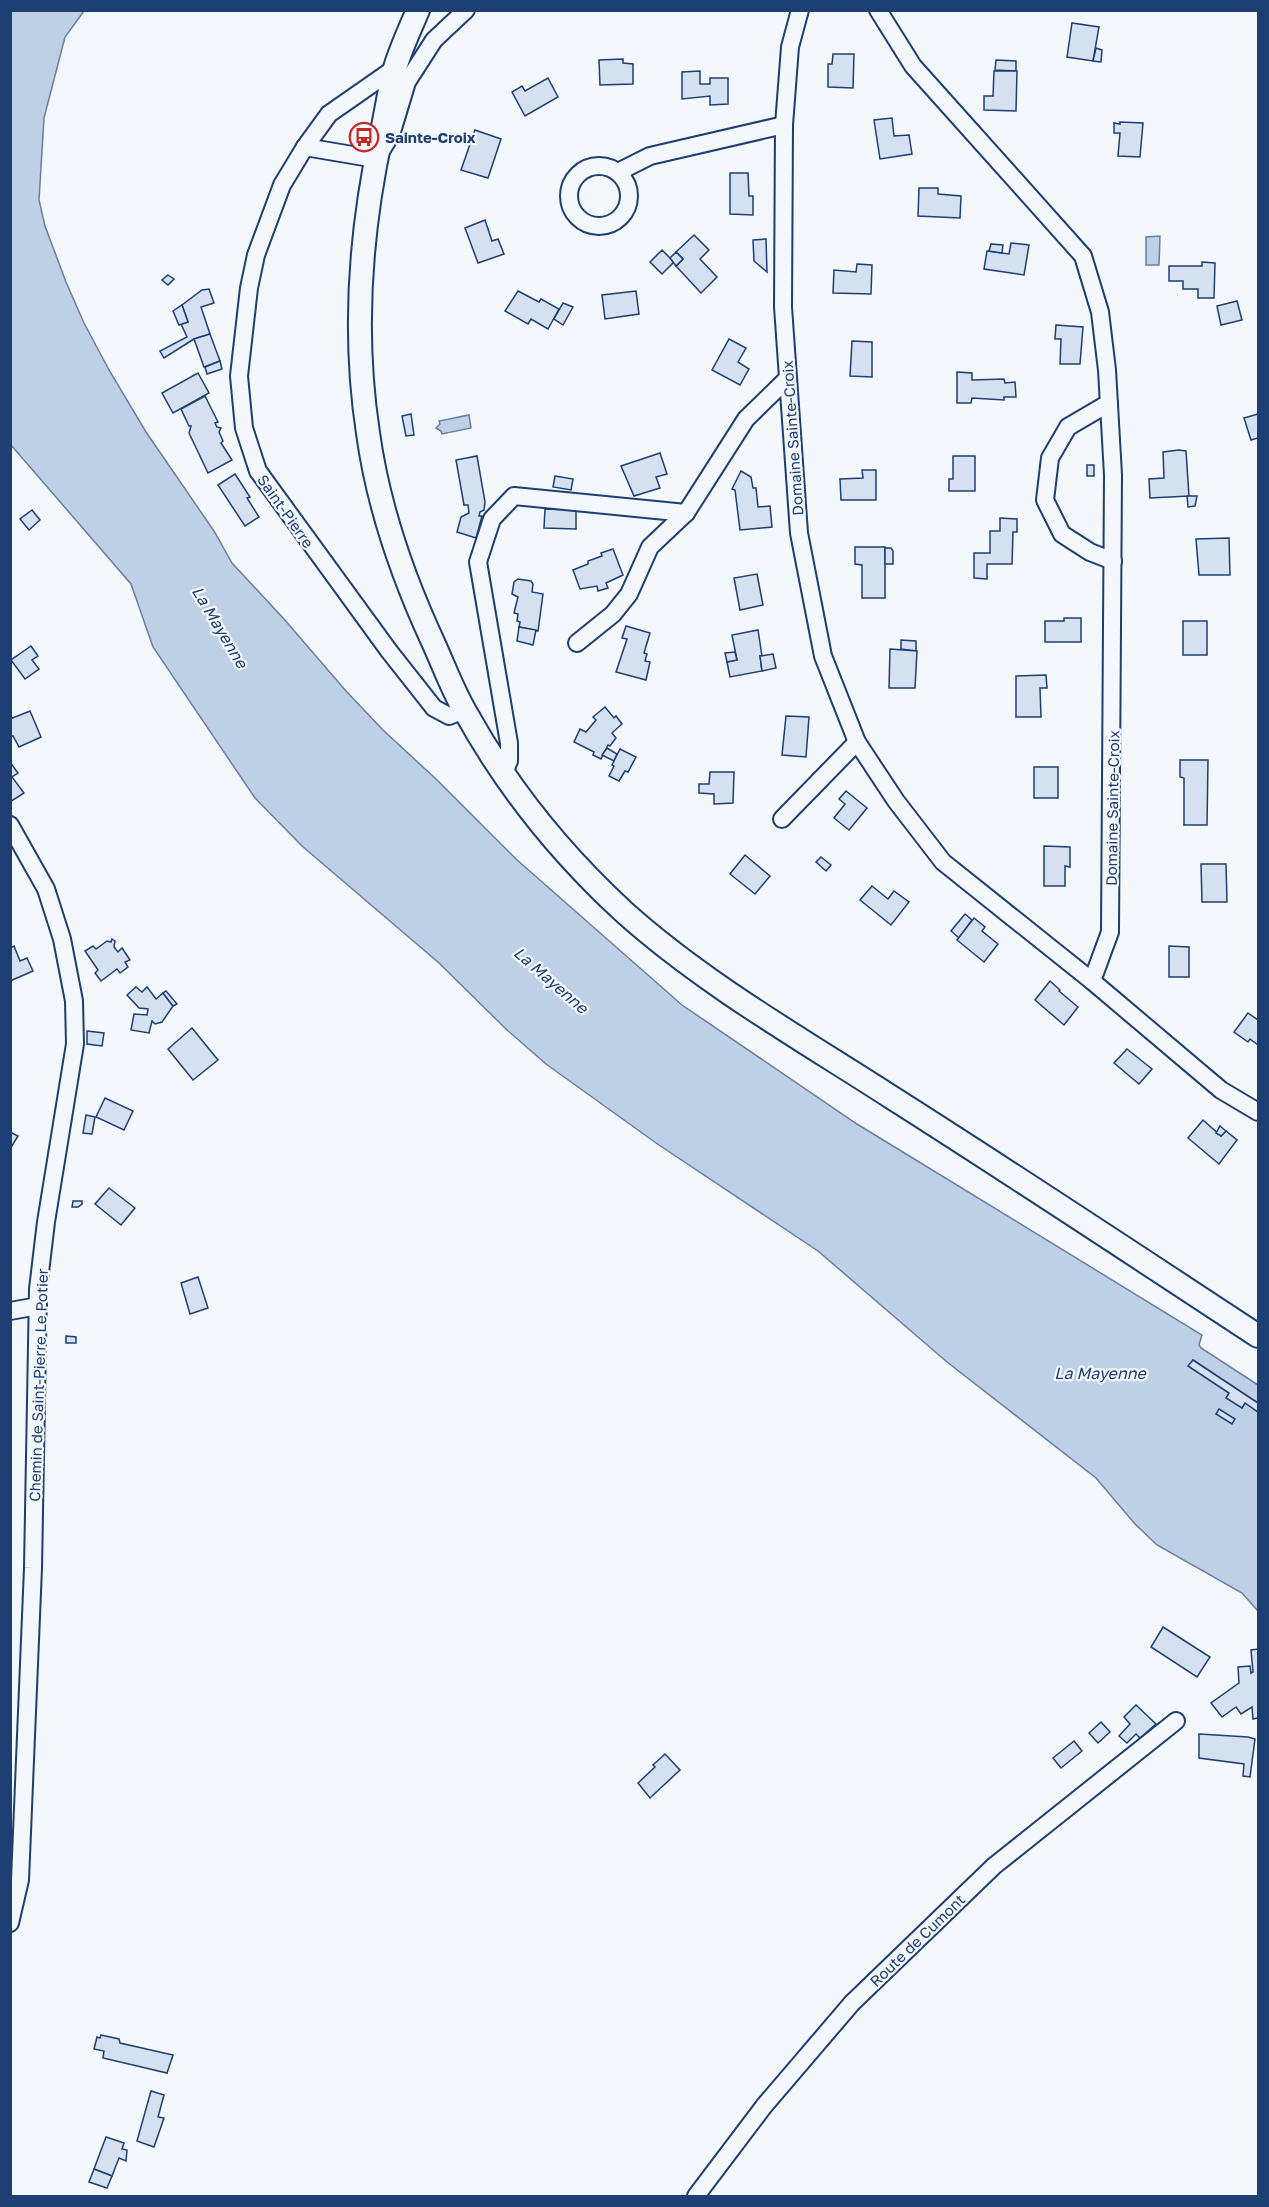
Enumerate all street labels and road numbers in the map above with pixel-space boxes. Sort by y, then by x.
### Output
street label: Domaine Sainte-Croix [778,360,806,516]
street label: Saint-Pierre [254,471,318,551]
street label: Domaine Sainte-Croix [1102,730,1122,886]
street label: Chemin de Saint-Pierre Le Potier [25,1268,51,1502]
street label: Route de Cumont [866,1890,968,1990]

